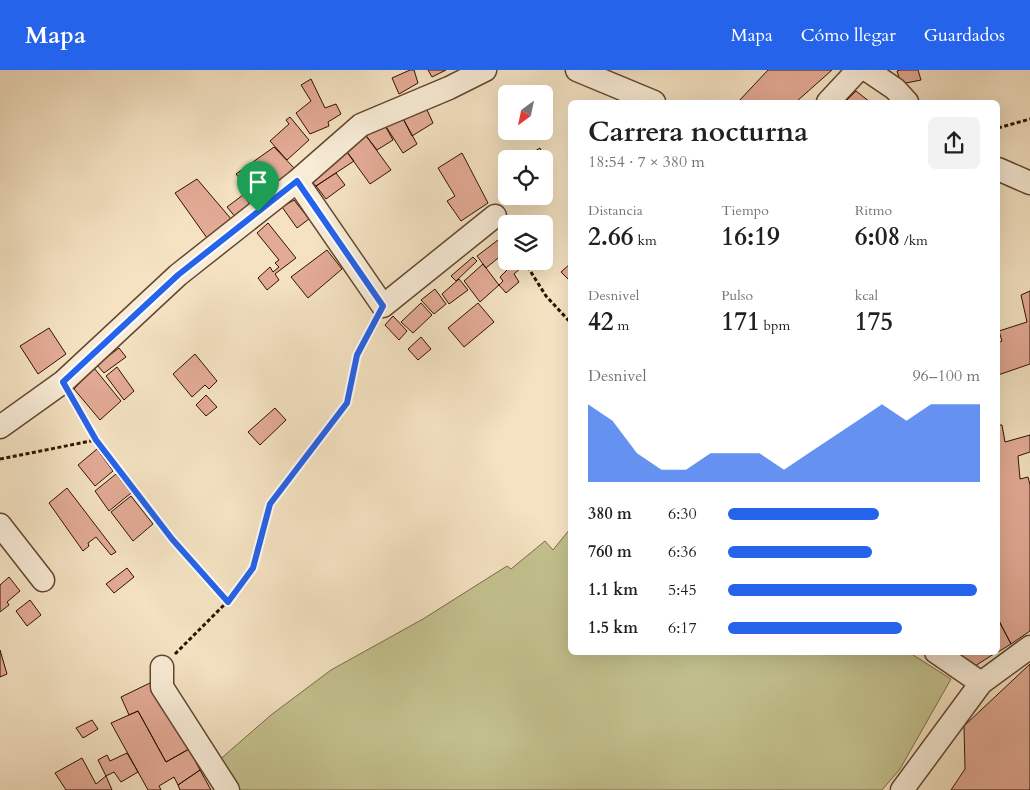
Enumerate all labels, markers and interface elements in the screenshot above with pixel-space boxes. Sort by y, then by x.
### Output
text: Mapa [25,19,86,52]
text: Mapa [731,23,773,48]
text: Cómo llegar [801,23,896,48]
text: Guardados [924,23,1005,48]
north arrow [498,85,552,140]
map controls [498,85,553,270]
text: Carrera nocturna [588,113,808,151]
button: share [928,117,980,169]
button: locate [498,150,553,205]
text: 18:54 · 7 × 380 m [588,151,705,173]
pin [237,161,279,212]
icon: arrive [244,168,272,196]
text: Distancia [588,201,643,220]
text: Tiempo [721,201,769,220]
text: Ritmo [855,201,892,220]
button: layers [498,215,553,270]
text: 2.66 [588,220,634,254]
text: 16:19 [721,220,780,254]
text: 6:08 [855,220,900,254]
text: km [634,231,657,250]
text: /km [900,231,928,250]
text: Desnivel [588,286,639,305]
text: Pulso [721,286,753,305]
text: kcal [855,286,878,305]
text: 42 [588,305,614,339]
text: 171 [721,305,760,339]
text: 175 [855,305,893,339]
text: m [614,316,629,335]
text: bpm [760,316,790,335]
text: Desnivel [588,365,647,387]
text: 96–100 m [912,365,980,387]
text: 380 m [588,503,632,525]
text: 6:30 [668,503,697,525]
text: 760 m [588,541,632,563]
text: 6:36 [668,541,697,563]
text: 1.1 km [588,579,638,601]
text: 5:45 [668,579,697,601]
text: 1.5 km [588,617,638,639]
text: 6:17 [668,617,697,639]

